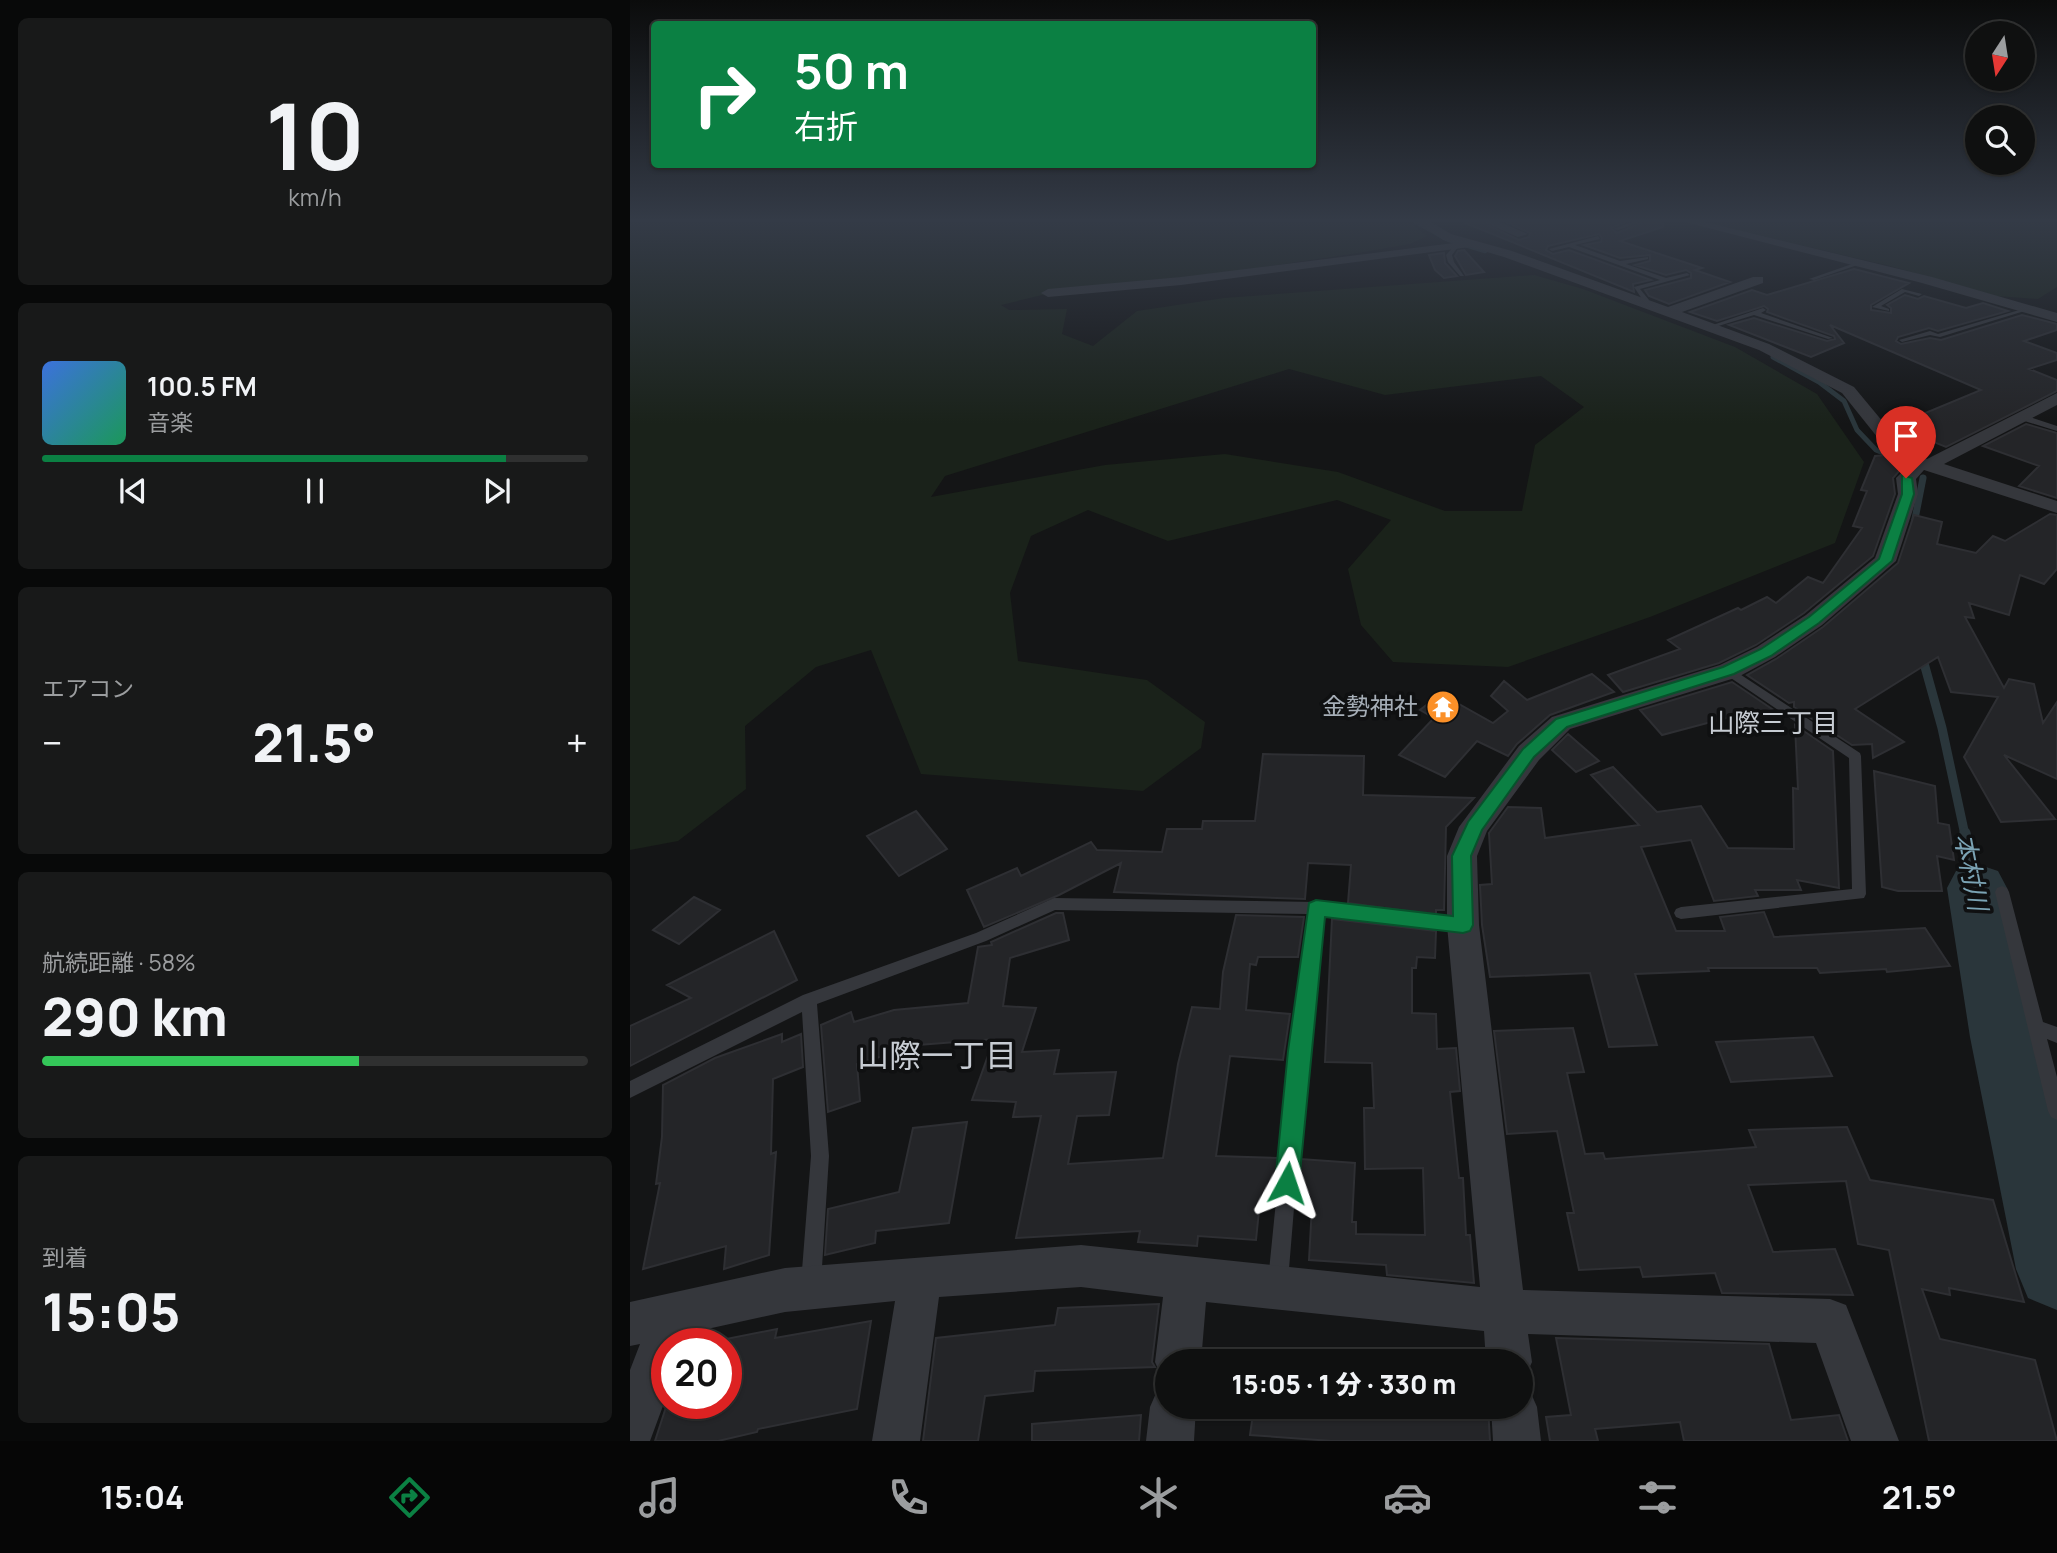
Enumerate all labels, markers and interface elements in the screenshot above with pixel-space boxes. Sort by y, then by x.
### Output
north arrow [1965,21,2035,91]
map controls [1965,21,2035,175]
text: 50 m [794,37,909,104]
icon: right [679,49,770,140]
text: 10 [265,73,365,197]
text: 右折 [794,104,858,148]
button: search [1965,105,2035,175]
text: km/h [288,181,342,213]
text: 100.5 FM [147,368,257,404]
text: 音楽 [147,406,193,438]
pin [1876,406,1936,478]
icon: arrive [1887,417,1925,455]
icon: previous [114,472,152,510]
icon: pause [296,472,334,510]
icon: next [478,472,516,510]
text: エアコン [42,672,134,704]
temple icon: 金勢神社 [1424,688,1462,726]
place label: 金勢神社 [1322,689,1418,722]
district label: 山際三丁目 [1708,704,1838,740]
text: 21.5° [253,707,376,778]
text: − [42,716,63,768]
text: + [566,716,588,768]
water label: 本村川 [1947,830,1998,916]
text: 航続距離 · 58% [42,946,196,978]
text: 290 km [42,981,228,1052]
district label: 山際一丁目 [857,1033,1017,1077]
position arrow [1250,1146,1324,1220]
text: 到着 [42,1241,88,1273]
text: 15:05 [42,1276,180,1347]
speed limit sign: 20 [651,1328,742,1419]
text: 15:05 · 1 分 · 330 m [1232,1366,1456,1402]
icon: directions [385,1473,434,1522]
icon: music [635,1473,684,1522]
icon: phone [884,1473,933,1522]
icon: climate [1134,1473,1183,1522]
icon: car [1383,1473,1432,1522]
icon: filters [1633,1473,1682,1522]
text: 15:04 [100,1475,185,1519]
text: 21.5° [1882,1475,1957,1519]

